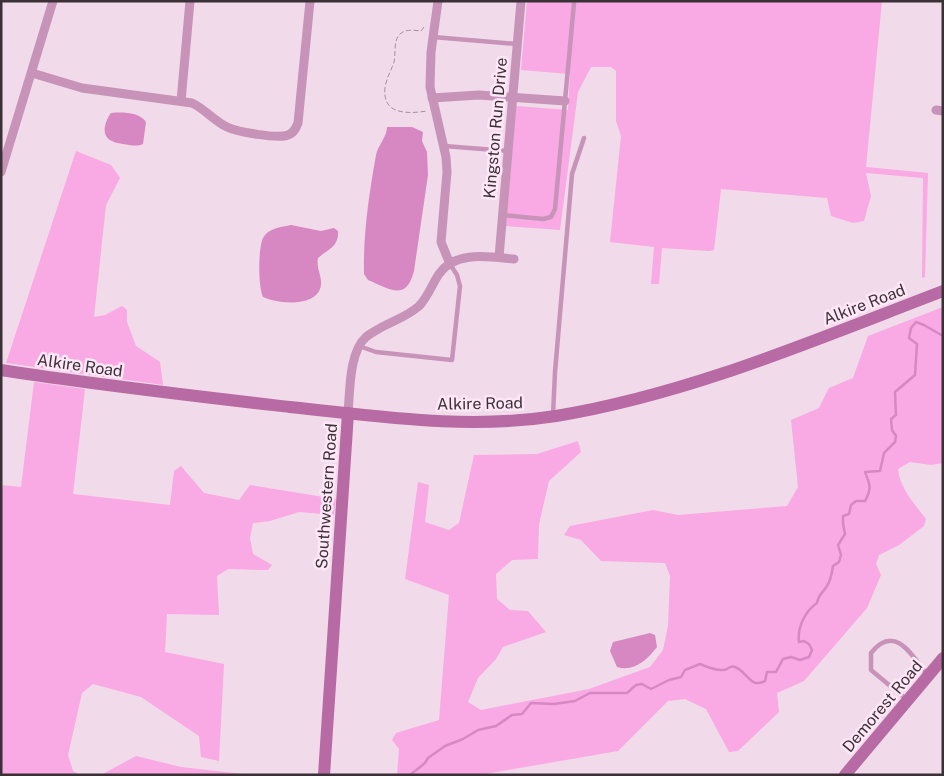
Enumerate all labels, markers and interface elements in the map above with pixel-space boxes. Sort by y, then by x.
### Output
street label: Kingston Run Drive [480,57,511,199]
street label: Alkire Road [821,280,908,329]
street label: Alkire Road [36,350,124,381]
street label: Alkire Road [437,393,523,414]
street label: Southwestern Road [312,423,341,569]
street label: Demorest Road [838,657,926,756]

